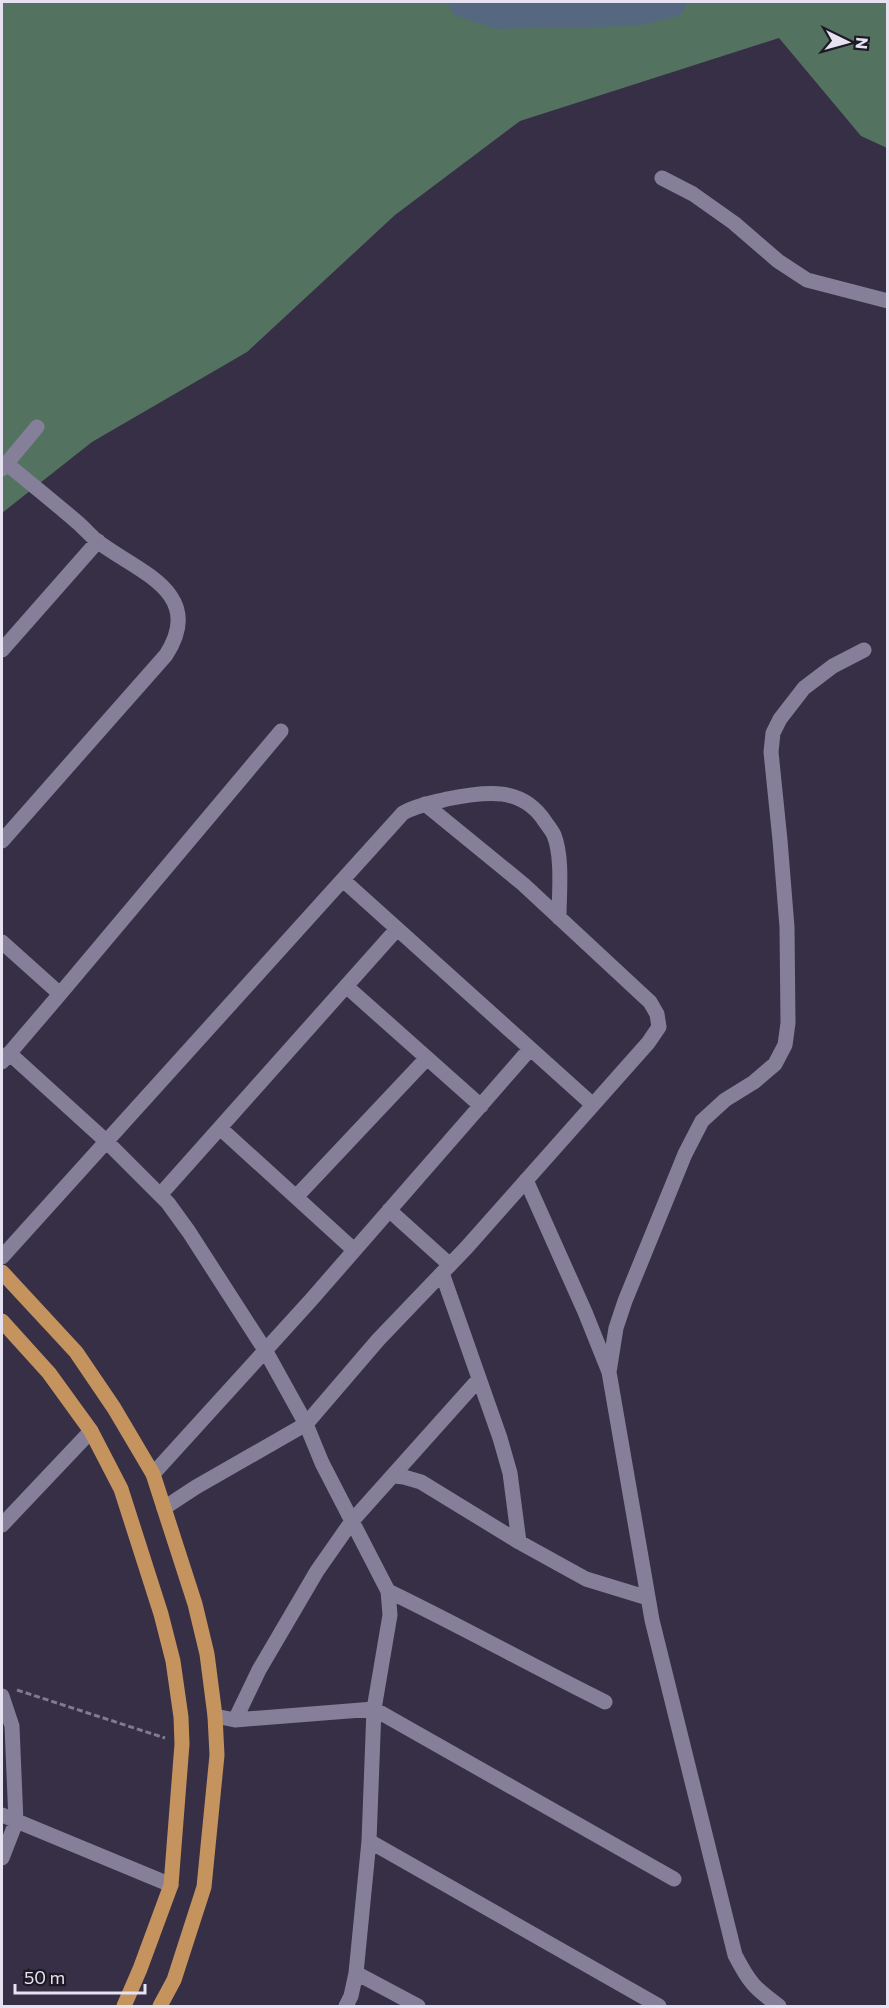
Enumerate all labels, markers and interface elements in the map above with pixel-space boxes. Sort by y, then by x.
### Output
north arrow [817,12,877,72]
text: N [852,37,872,50]
scale bar [15,1957,146,1995]
text: 50 m [24,1966,65,1988]

